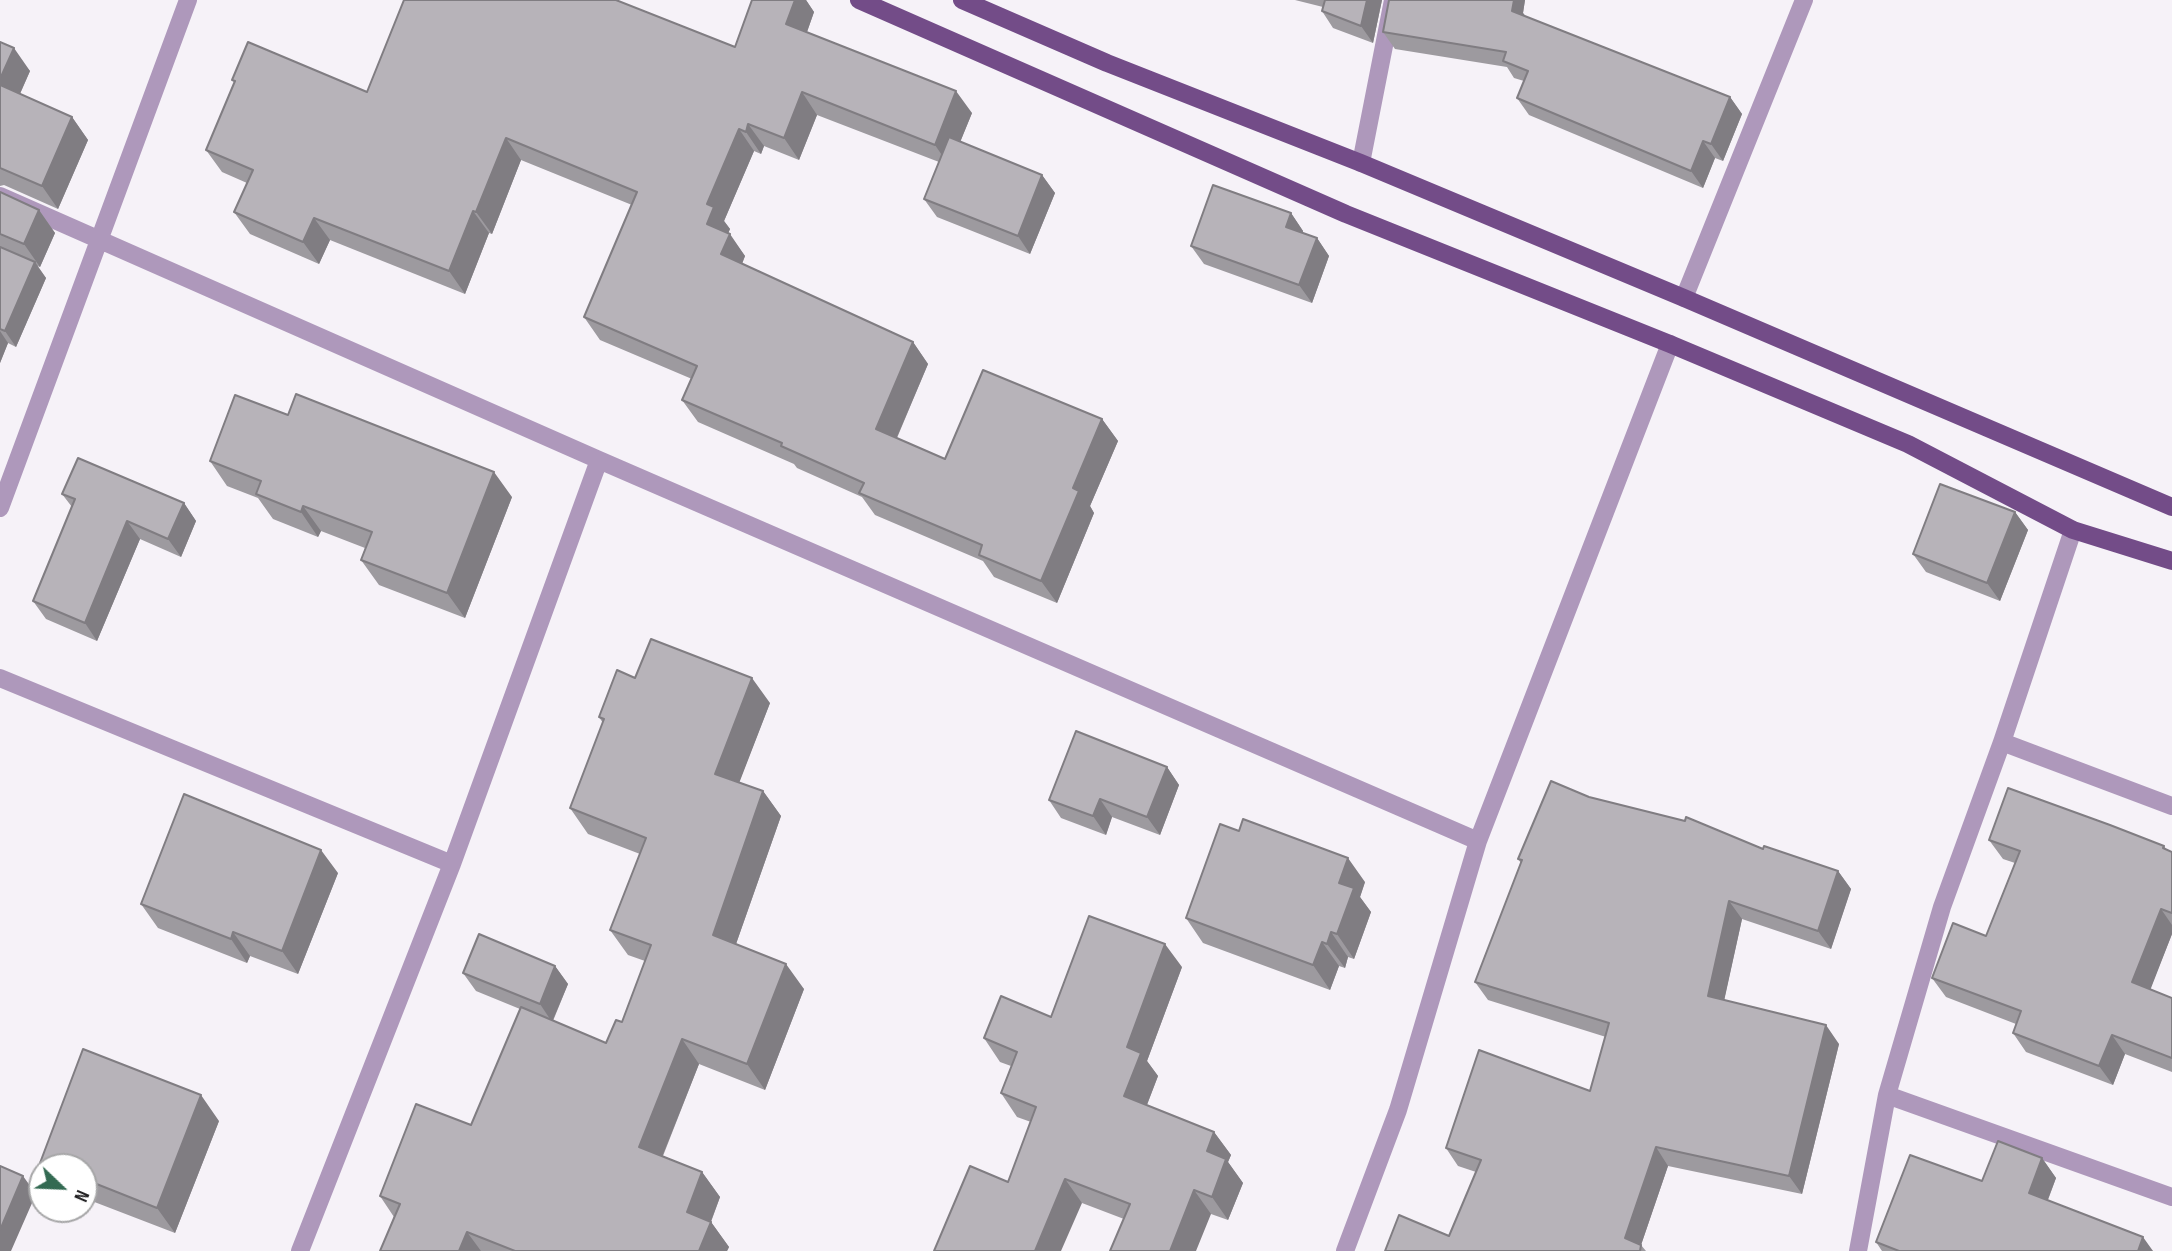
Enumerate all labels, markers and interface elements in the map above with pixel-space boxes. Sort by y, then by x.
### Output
north arrow [28,1153,98,1223]
text: N [68,1186,94,1205]

